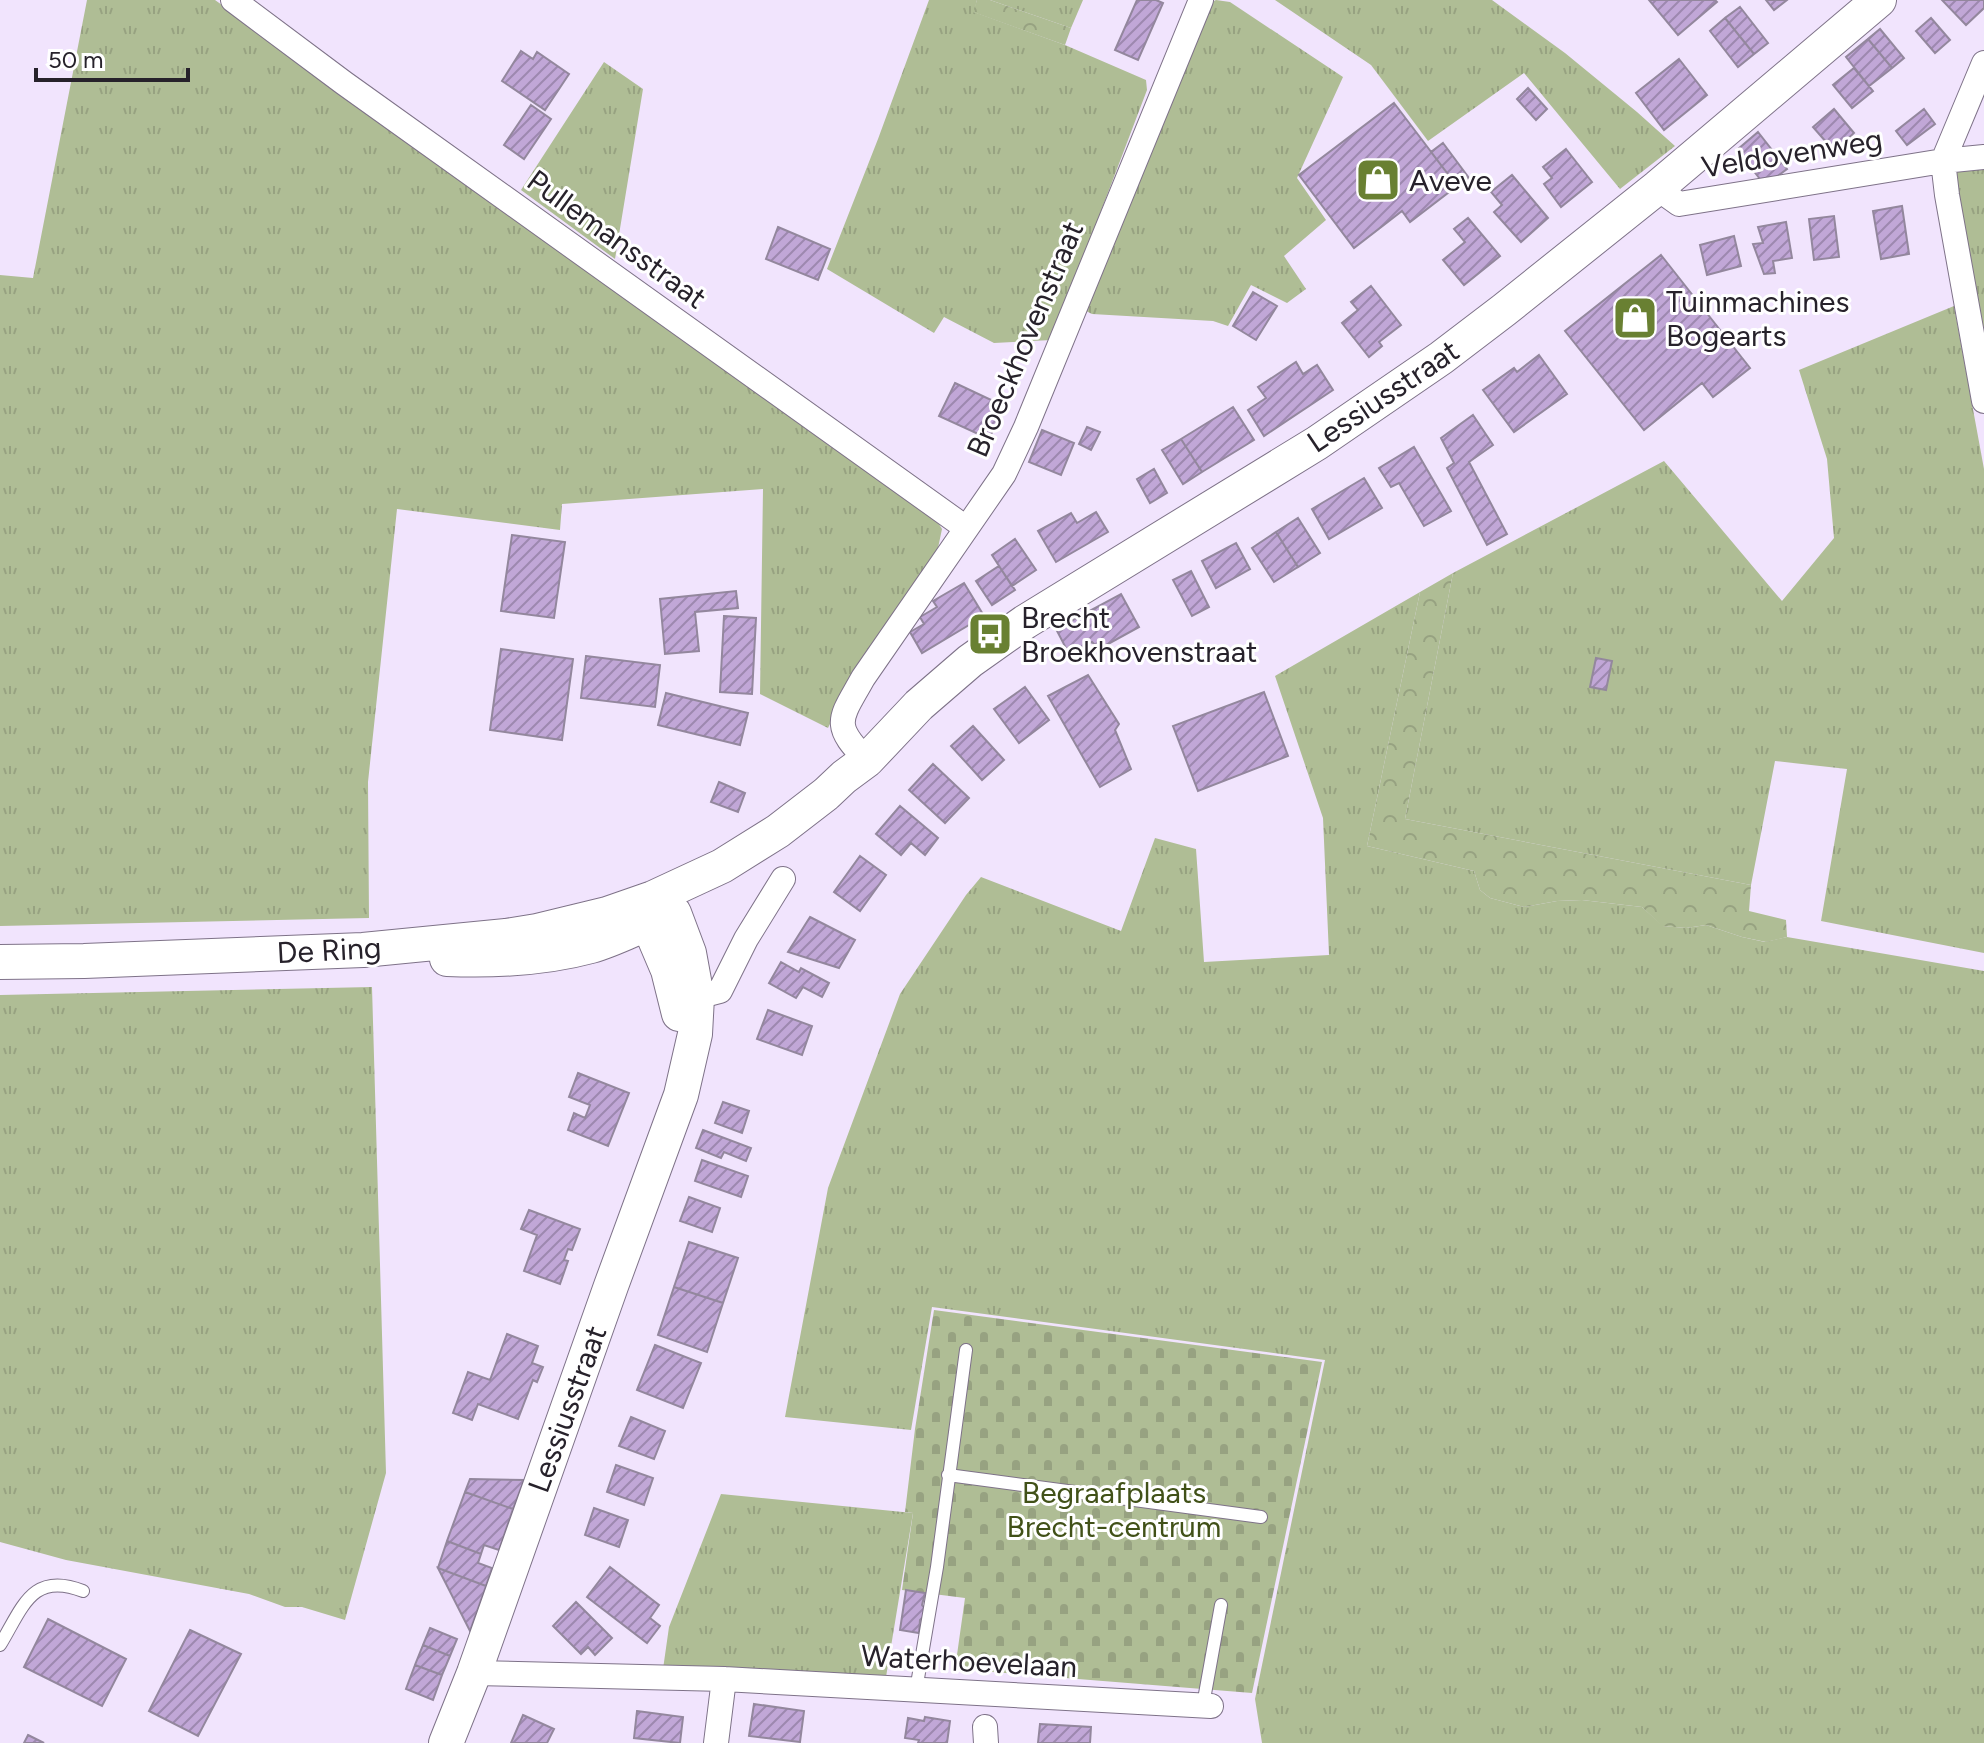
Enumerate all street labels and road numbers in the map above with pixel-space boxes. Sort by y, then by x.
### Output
street label: Veldovenweg [1699,120,1885,186]
street label: Pullemansstraat [520,162,714,316]
street label: Broeckhovenstraat [959,216,1091,462]
street label: Lessiusstraat [1300,332,1466,460]
street label: De Ring [276,929,382,971]
street label: Lessiusstraat [520,1320,614,1498]
street label: Waterhoevelaan [860,1637,1078,1685]

